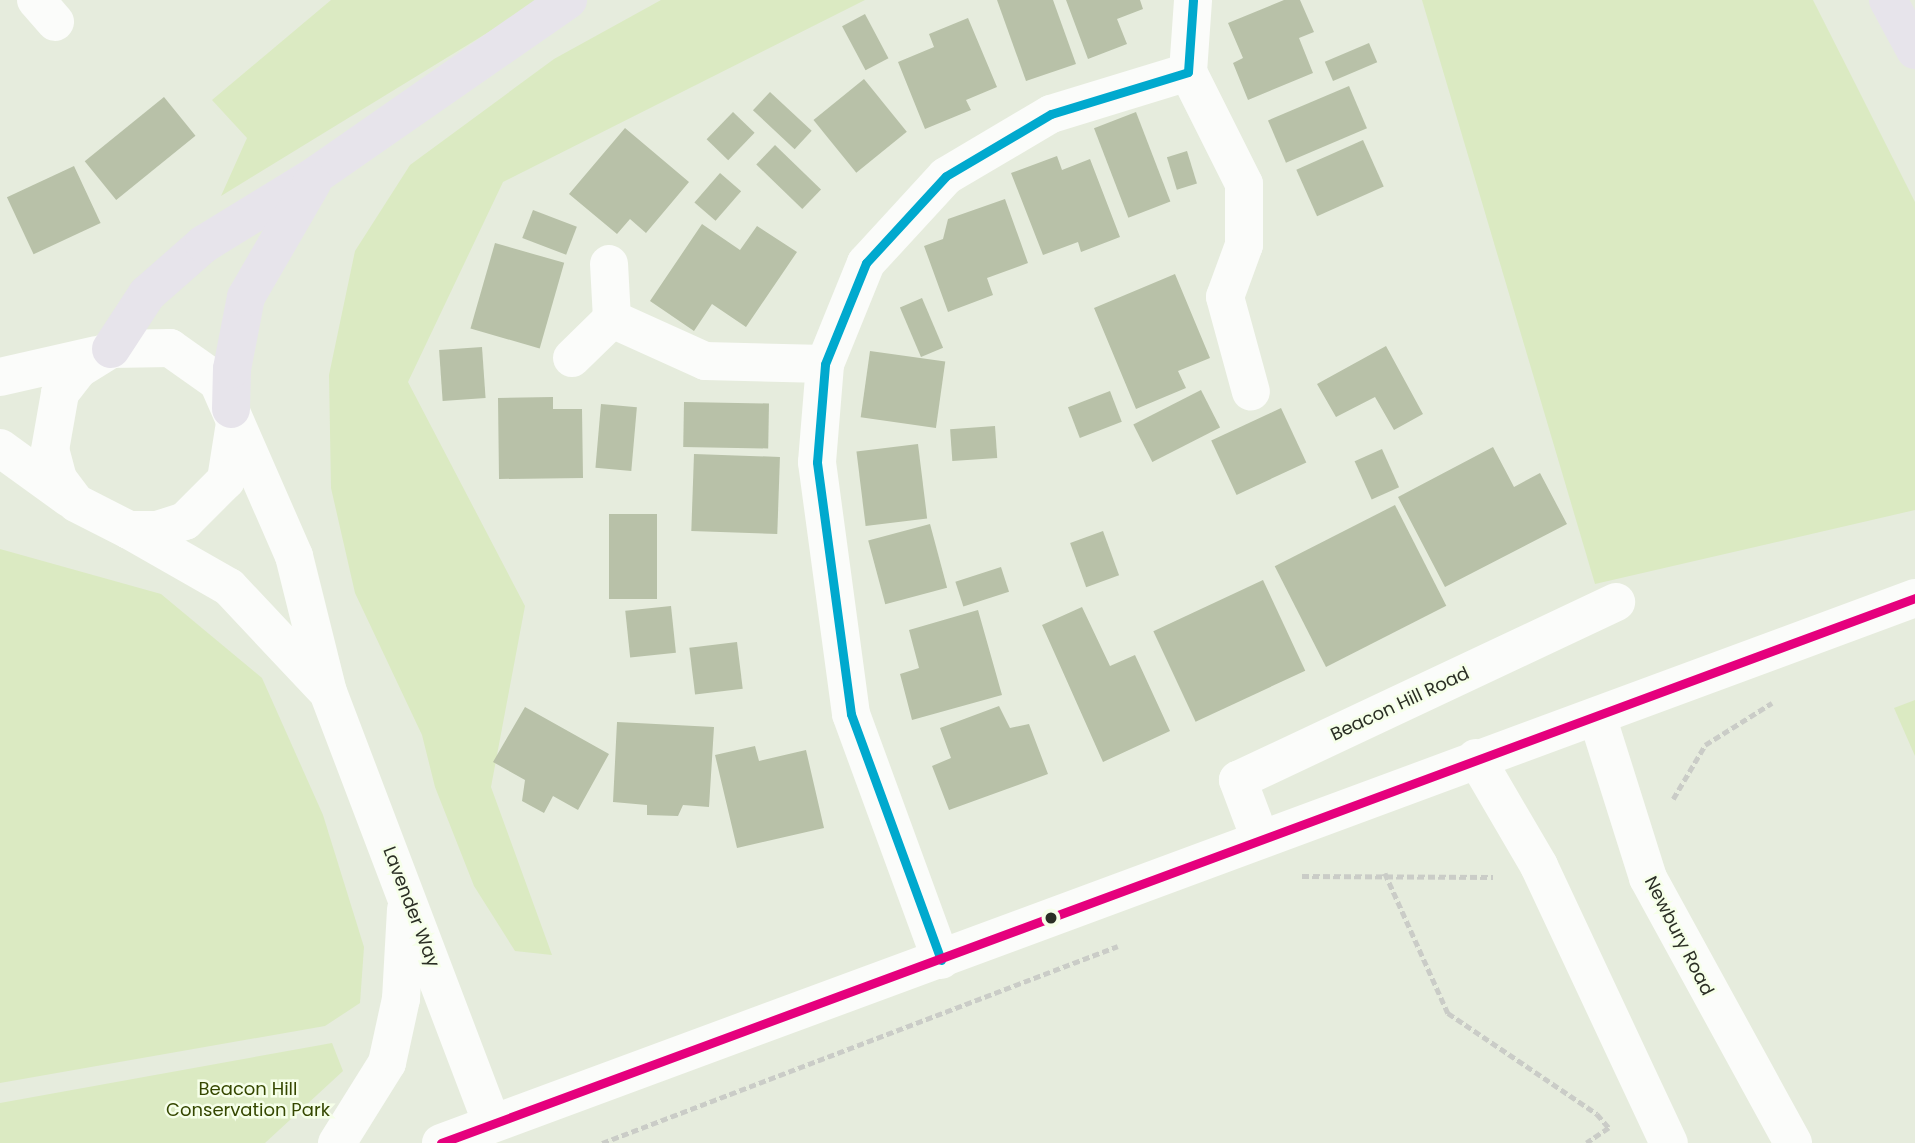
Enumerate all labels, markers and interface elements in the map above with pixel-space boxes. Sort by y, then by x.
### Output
street label: Beacon Hill Road [1327,662,1473,746]
street label: Lavender Way [378,844,444,970]
street label: Newbury Road [1640,873,1718,999]
unlabelled marker [1044,911,1058,925]
park label: Beacon Hill Conservation Park [166,1079,330,1122]

